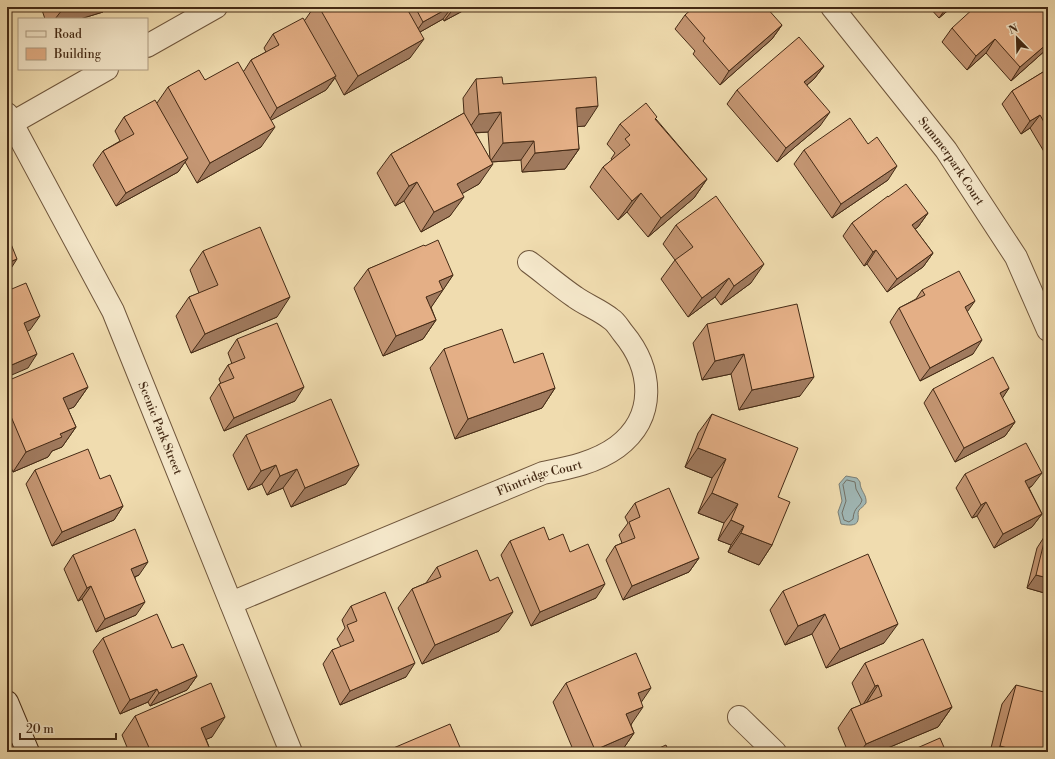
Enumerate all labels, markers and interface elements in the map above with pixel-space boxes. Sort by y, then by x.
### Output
legend [18,18,148,70]
north arrow [997,18,1037,58]
text: N [1007,21,1020,38]
text: Road [54,27,82,42]
text: Building [53,47,102,62]
street label: Summerpark Court [915,114,988,209]
street label: Scenic Park Street [134,380,186,478]
street label: Flintridge Court [494,457,585,499]
scale bar [20,715,116,741]
text: 20 m [26,722,54,737]

